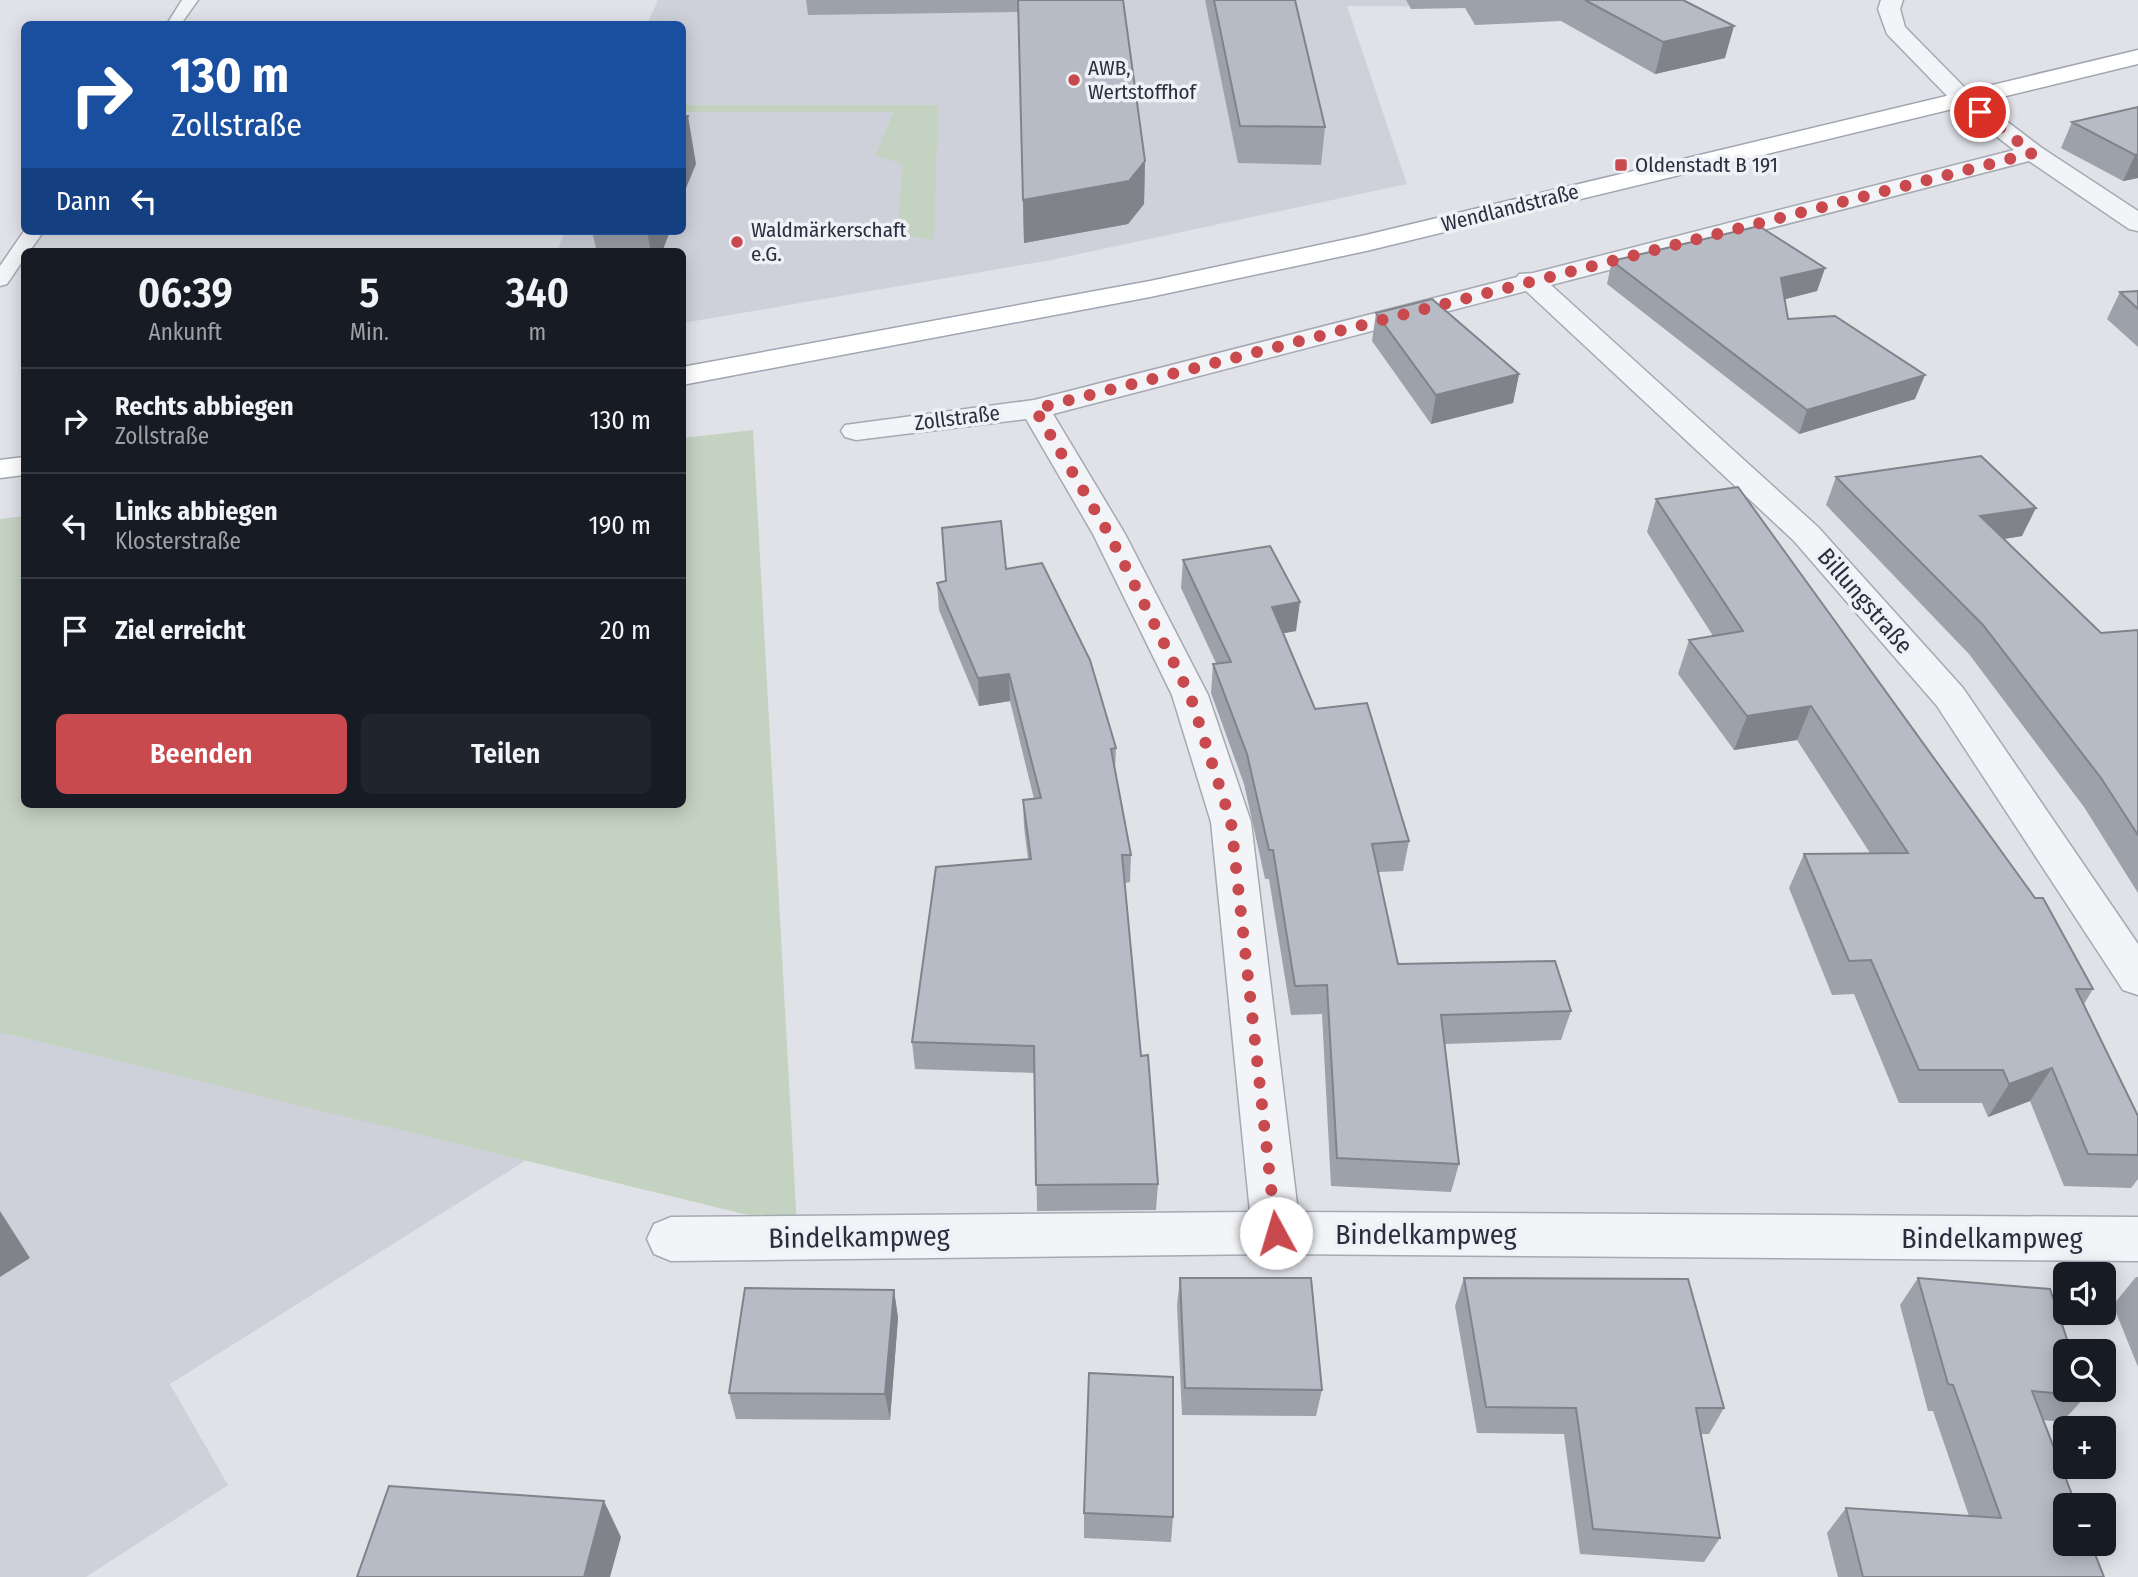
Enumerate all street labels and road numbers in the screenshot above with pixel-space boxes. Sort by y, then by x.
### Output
street label: Wendlandstraße [1439,178,1581,238]
street label: Zollstraße [913,400,1001,436]
street label: Billungstraße [1812,543,1918,659]
street label: Bindelkampweg [1335,1218,1518,1251]
street label: Bindelkampweg [768,1219,951,1255]
street label: Bindelkampweg [1901,1222,2084,1255]

